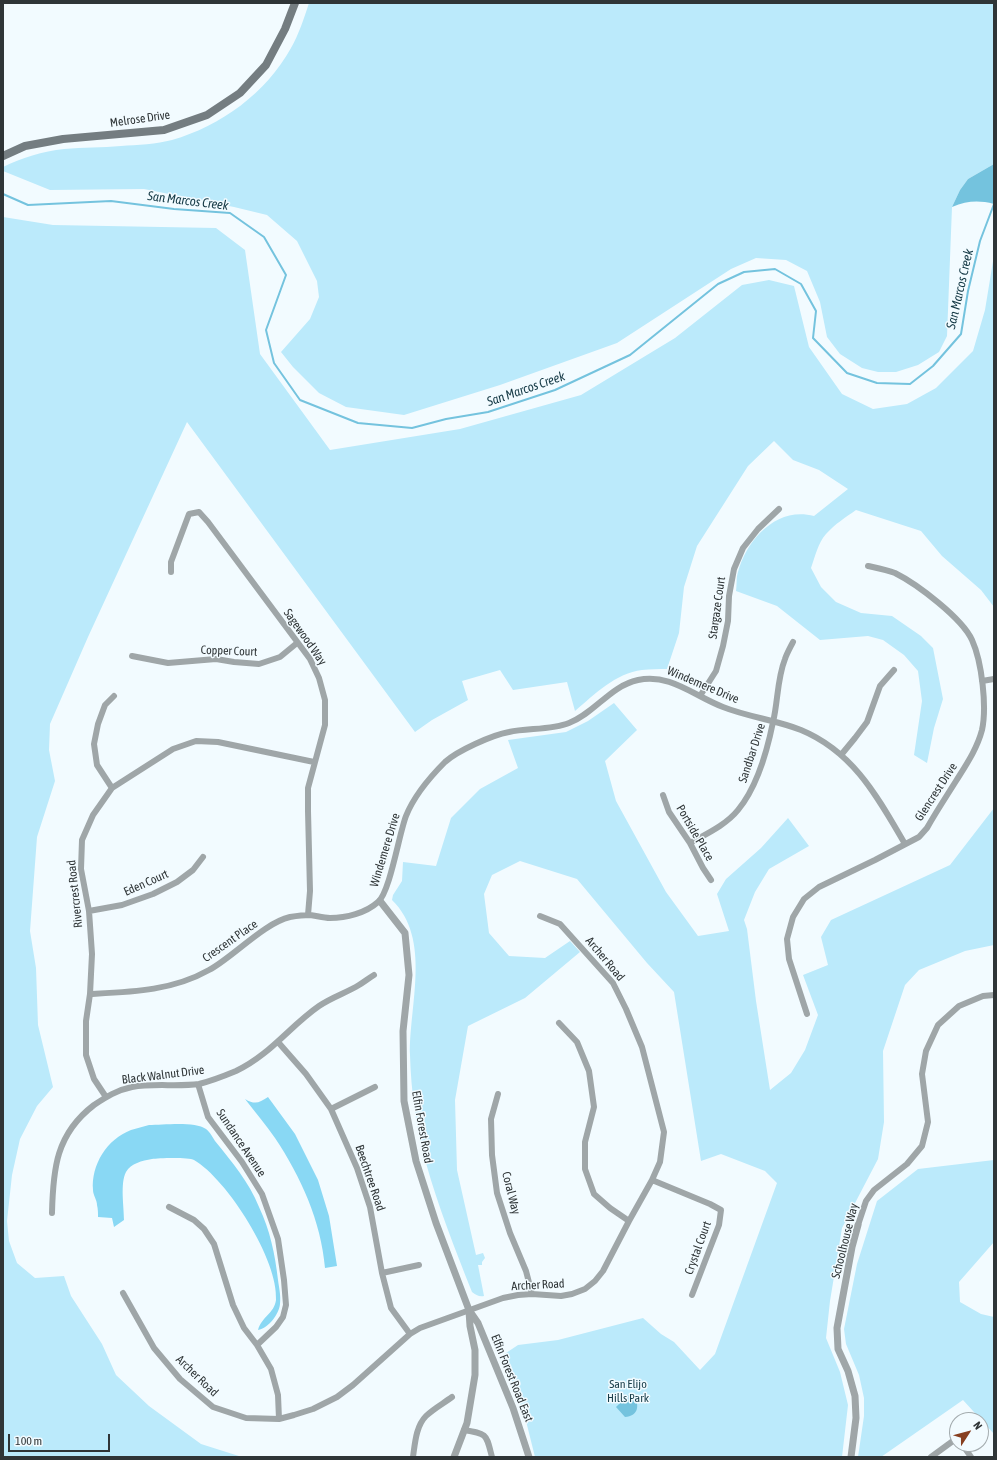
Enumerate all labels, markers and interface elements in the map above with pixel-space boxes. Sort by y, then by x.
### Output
street label: Melrose Drive [109,108,171,130]
water label: San Marcos Creek [147,188,229,214]
water label: San Marcos Creek [943,247,977,331]
water label: San Marcos Creek [485,368,567,410]
street label: Stargaze Court [706,576,728,640]
street label: Sagewood Way [280,606,330,668]
street label: Copper Court [200,643,258,659]
street label: Windemere Drive [665,663,741,707]
street label: Sandbar Drive [736,721,768,785]
street label: Glencrest Drive [912,760,960,824]
street label: Portside Place [673,802,717,864]
street label: Windemere Drive [367,811,403,889]
street label: Rivercrest Road [64,859,86,929]
street label: Eden Court [121,867,171,899]
street label: Crescent Place [200,917,260,965]
street label: Archer Road [582,934,628,984]
street label: Black Walnut Drive [121,1063,205,1087]
street label: Elfin Forest Road [409,1090,435,1164]
street label: Sundance Avenue [213,1106,269,1180]
street label: Beechtree Road [352,1143,388,1213]
street label: Coral Way [499,1170,523,1216]
street label: Schoolhouse Way [829,1202,861,1280]
street label: Crystal Court [682,1219,714,1277]
street label: Archer Road [511,1276,565,1294]
street label: Elfin Forest Road East [488,1332,536,1424]
street label: Archer Road [173,1352,221,1400]
park label: San Elijo Hills Park [607,1377,649,1405]
north arrow [949,1412,989,1452]
text: N [971,1419,985,1432]
scale bar [10,1426,112,1452]
text: 100 m [15,1434,42,1448]

